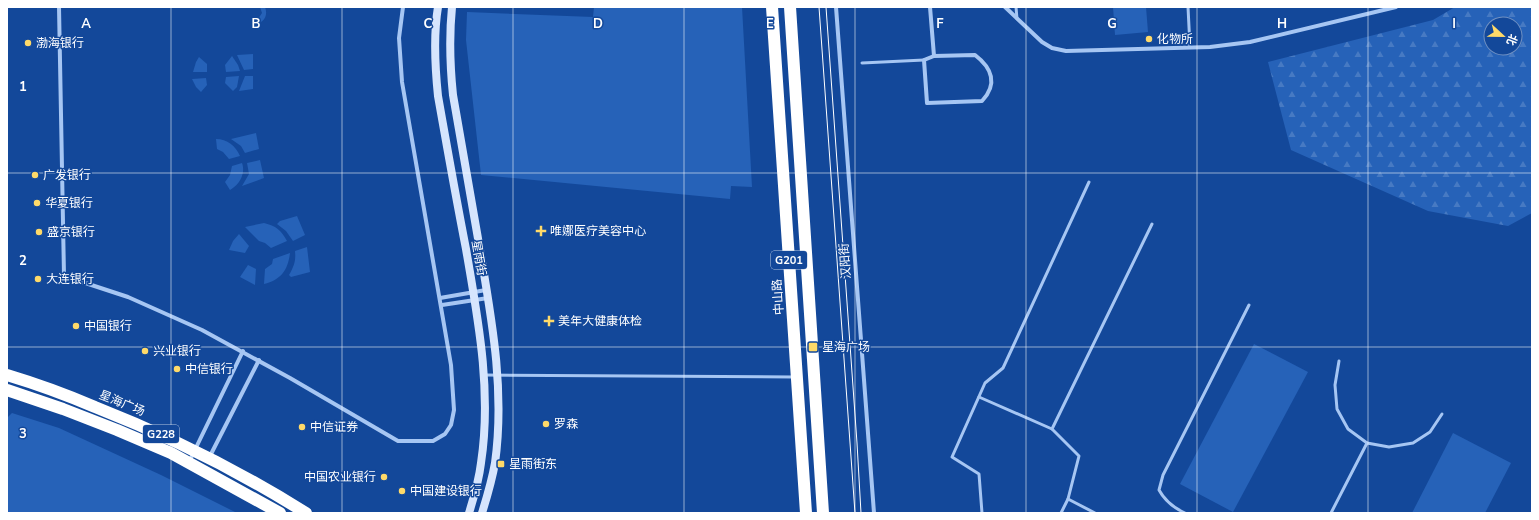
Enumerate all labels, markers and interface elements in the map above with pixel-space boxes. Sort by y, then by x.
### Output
text: A [81,15,91,33]
text: B [252,15,261,33]
text: C [424,15,433,33]
text: D [593,15,603,33]
text: E [766,15,774,33]
text: F [936,15,944,33]
text: G [1107,15,1117,33]
text: H [1277,15,1287,33]
text: I [1452,15,1456,33]
north arrow [1483,16,1523,56]
place label: 化物所 [1157,31,1193,47]
text: 北 [1503,32,1521,47]
marker: 化物所 [1144,34,1154,44]
place label: 渤海银行 [36,35,84,51]
marker: 渤海银行 [23,38,33,48]
text: 1 [19,78,27,96]
place label: 广发银行 [43,167,91,183]
marker: 广发银行 [30,170,40,180]
place label: 华夏银行 [45,195,93,211]
marker: 华夏银行 [32,198,42,208]
place label: 唯娜医疗美容中心 [550,223,646,239]
place label: 盛京银行 [47,224,95,240]
marker: 唯娜医疗美容中心 [535,225,547,237]
marker: 盛京银行 [34,227,44,237]
street label: 星雨街 [468,239,490,277]
street label: 汉阳街 [836,242,854,280]
road number: G201 [771,251,807,269]
text: 2 [19,252,27,270]
place label: 大连银行 [46,271,94,287]
marker: 大连银行 [33,274,43,284]
street label: 中山路 [769,278,787,316]
place label: 美年大健康体检 [558,313,642,329]
marker: 美年大健康体检 [543,315,555,327]
place label: 中国银行 [84,318,132,334]
marker: 中国银行 [71,321,81,331]
place label: 星海广场 [822,339,870,355]
marker: 星海广场 [807,341,819,353]
place label: 兴业银行 [153,343,201,359]
marker: 兴业银行 [140,346,150,356]
place label: 中信银行 [185,361,233,377]
marker: 中信银行 [172,364,182,374]
street label: 星海广场 [97,387,147,419]
place label: 罗森 [554,416,578,432]
place label: 中信证券 [310,419,358,435]
marker: 罗森 [541,419,551,429]
marker: 中信证券 [297,422,307,432]
text: 3 [19,425,27,443]
road number: G228 [143,425,179,443]
place label: 星雨街东 [509,456,557,472]
marker: 星雨街东 [496,459,506,469]
place label: 中国农业银行 [304,469,376,485]
marker: 中国农业银行 [379,472,389,482]
place label: 中国建设银行 [410,483,482,499]
marker: 中国建设银行 [397,486,407,496]

